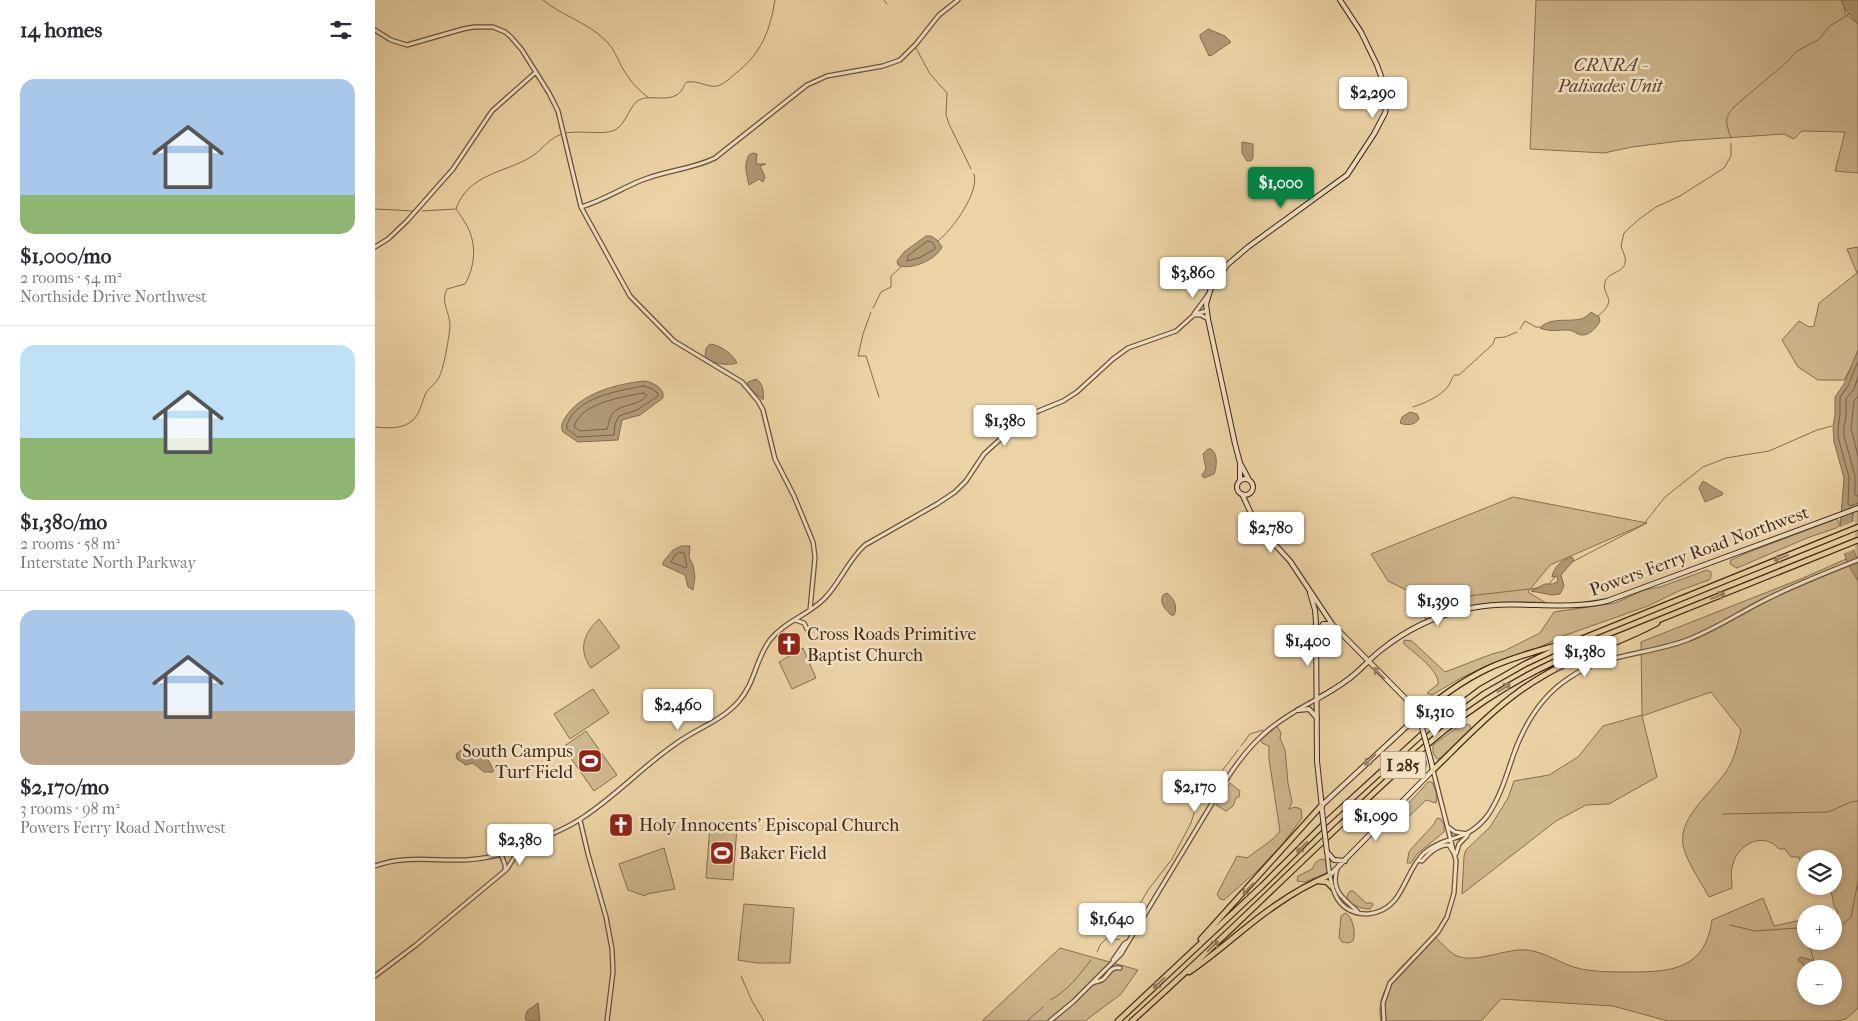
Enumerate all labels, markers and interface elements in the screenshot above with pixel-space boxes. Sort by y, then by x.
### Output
icon: filters [327,16,355,44]
text: 14 homes [20,18,102,42]
park label: CRNRA - Palisades Unit [1557,55,1664,97]
pin: $2,290 [1332,76,1414,119]
text: $2,290 [1350,83,1396,102]
icon: home [143,112,233,202]
pin: $1,000 [1240,166,1322,209]
text: $1,000 [1259,173,1303,192]
text: $1,000/mo [20,244,111,268]
pin: $3,860 [1152,256,1234,299]
text: $3,860 [1171,263,1215,282]
text: 2 rooms · 54 m² [20,268,121,287]
text: Northside Drive Northwest [20,287,207,306]
icon: home [143,377,233,467]
pin: $1,380 [964,404,1046,447]
text: $1,380 [984,411,1026,430]
street label: Powers Ferry Road Northwest [1587,502,1812,601]
text: $1,380/mo [20,510,107,534]
pin: $2,780 [1230,512,1312,554]
text: $2,780 [1249,518,1293,537]
text: 2 rooms · 58 m² [20,534,120,553]
text: Interstate North Parkway [20,553,196,572]
one-way arrow [1774,554,1789,563]
pin: $1,390 [1397,584,1479,627]
one-way arrow [1710,590,1725,600]
text: $1,390 [1417,591,1459,610]
place label: Cross Roads Primitive Baptist Church [807,624,977,666]
pin: $1,400 [1267,624,1349,667]
church icon: Cross Roads Primitive Baptist Church [776,631,802,657]
text: $1,400 [1285,631,1331,650]
pin: $1,380 [1544,636,1626,678]
icon: home [143,642,233,732]
text: $1,380 [1564,642,1606,661]
one-way arrow [1373,667,1385,679]
one-way arrow [1496,683,1511,693]
pin: $2,460 [637,688,719,731]
text: $2,460 [654,695,702,714]
pin: $1,310 [1394,696,1476,738]
text: $1,310 [1416,702,1454,721]
place label: South Campus Turf Field [462,741,573,783]
sports icon: South Campus Turf Field [577,748,603,774]
road number: I 285 [1381,752,1425,778]
one-way arrow [1364,754,1377,766]
pin: $2,170 [1154,770,1236,813]
text: $2,170/mo [20,775,109,799]
text: $2,170 [1174,777,1216,796]
text: 3 rooms · 98 m² [20,799,120,818]
pin: $1,090 [1335,800,1417,842]
text: $1,090 [1354,806,1398,825]
church icon: Holy Innocents' Episcopal Church [608,812,634,838]
place label: Holy Innocents' Episcopal Church [639,815,899,836]
text: Powers Ferry Road Northwest [20,818,226,837]
pin: $2,380 [479,824,561,866]
text: $2,380 [498,830,542,849]
sports icon: Baker Field [709,840,735,866]
one-way arrow [1296,841,1308,853]
place label: Baker Field [739,843,827,864]
map controls [1797,850,1842,1005]
button: layers [1797,850,1842,895]
one-way arrow [1242,882,1254,895]
pin: $1,640 [1071,902,1153,945]
button: + [1797,905,1842,950]
text: $1,640 [1090,909,1134,928]
one-way arrow [1206,940,1219,952]
button: − [1797,960,1842,1005]
one-way arrow [1153,976,1165,988]

